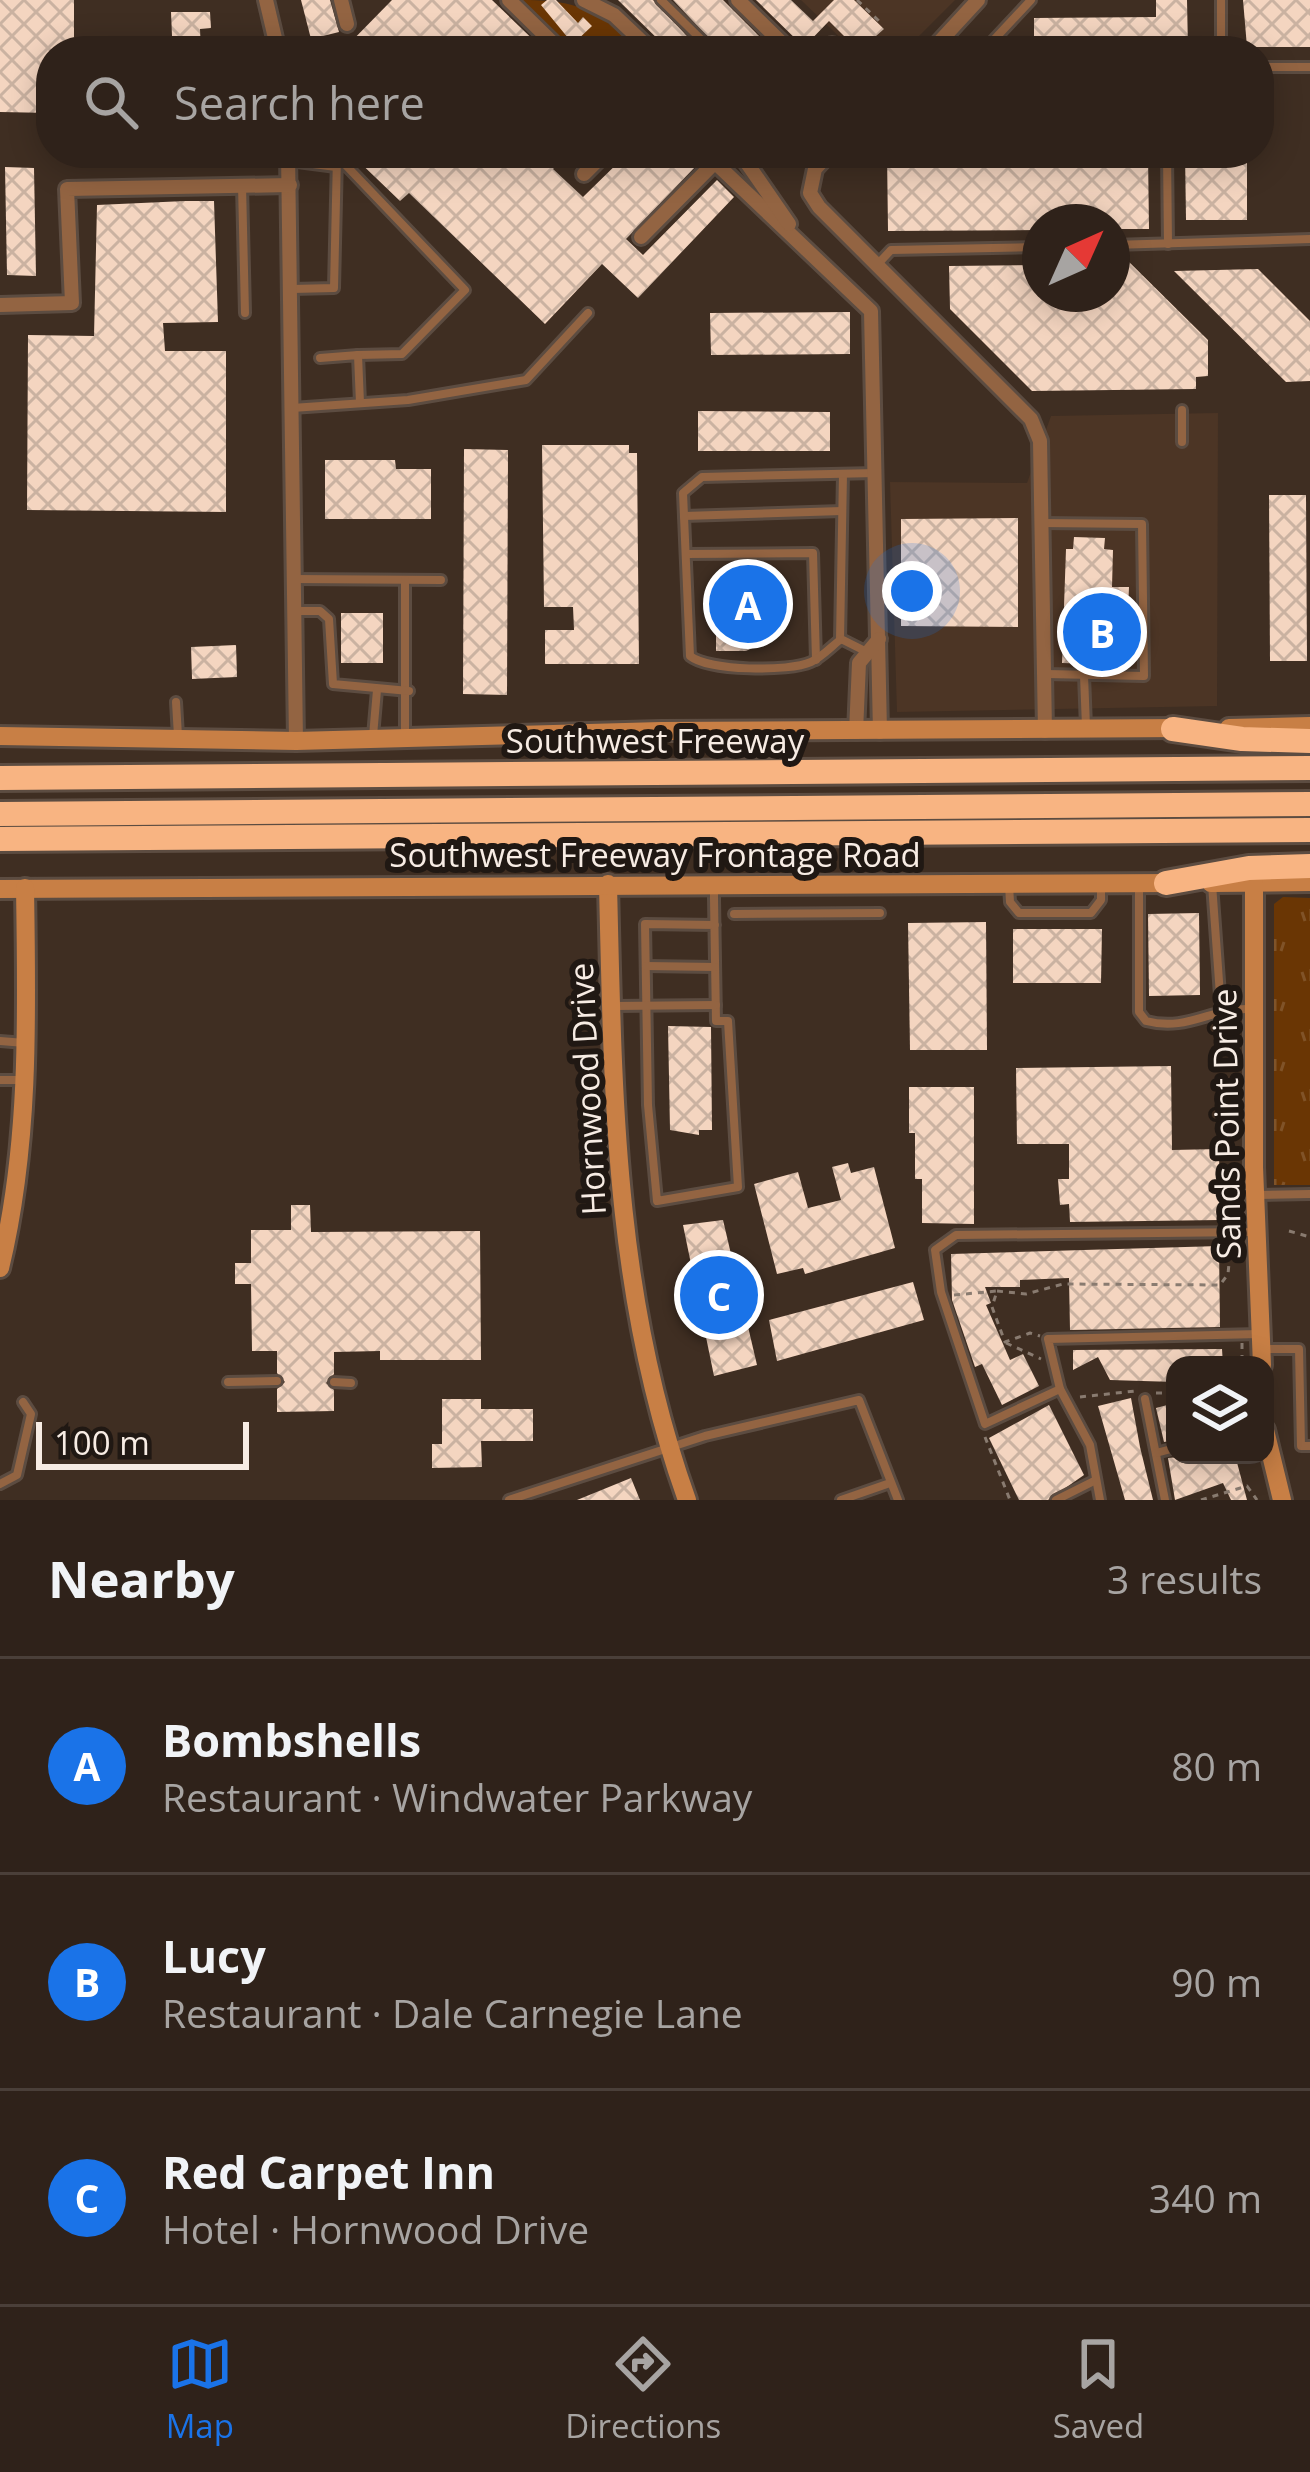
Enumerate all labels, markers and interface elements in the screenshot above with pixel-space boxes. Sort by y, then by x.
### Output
search box [36,36,1274,168]
icon: search [78,69,144,135]
text: Search here [174,72,425,133]
north arrow [1022,204,1130,312]
pin: A [709,559,787,649]
your location [882,561,942,621]
pin: B [1063,587,1141,677]
street label: Southwest Freeway [506,718,805,763]
street label: Southwest Freeway Frontage Road [389,832,921,877]
street label: Hornwood Drive [558,962,616,1216]
street label: Sands Point Drive [1201,988,1251,1260]
pin: C [680,1250,758,1340]
map controls [1166,1356,1274,1464]
button: layers [1166,1356,1274,1464]
scale bar [36,1416,249,1469]
text: 100 m [54,1420,150,1465]
text: Nearby [48,1543,235,1613]
text: 3 results [1107,1552,1262,1605]
text: Bombshells [162,1709,421,1770]
text: A [74,1739,100,1792]
text: 80 m [1171,1739,1262,1792]
text: Restaurant · Windwater Parkway [162,1770,752,1823]
text: Lucy [162,1925,266,1986]
text: B [74,1955,100,2008]
text: 90 m [1171,1955,1262,2008]
text: Restaurant · Dale Carnegie Lane [162,1986,743,2039]
text: Red Carpet Inn [162,2141,495,2202]
text: C [75,2171,99,2224]
text: 340 m [1149,2171,1262,2224]
text: Hotel · Hornwood Drive [162,2202,589,2255]
tab: Map [166,2331,234,2448]
tab: Directions [565,2331,721,2448]
tab: Saved [1053,2331,1144,2448]

